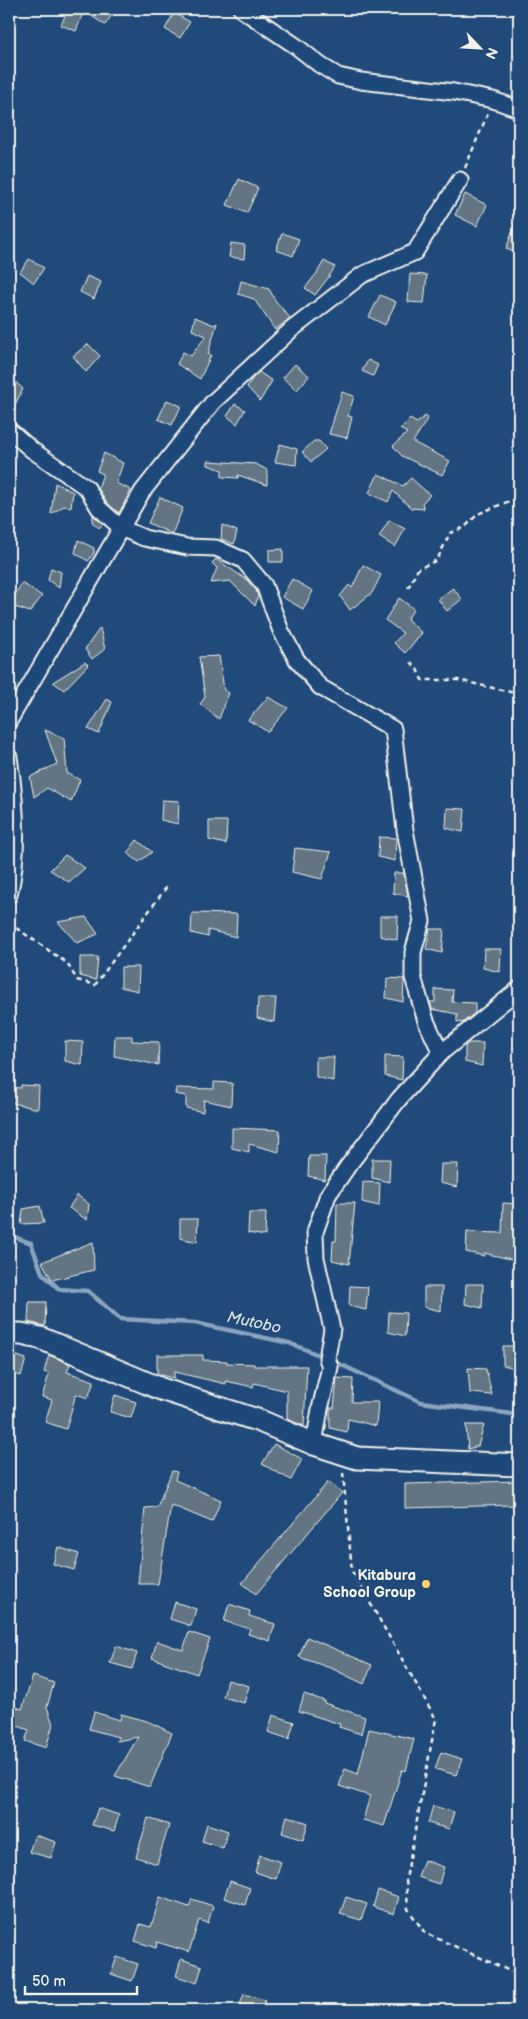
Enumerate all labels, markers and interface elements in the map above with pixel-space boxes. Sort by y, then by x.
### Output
north arrow [456,22,506,72]
text: N [481,45,501,62]
water label: Mutobo [225,1308,283,1338]
place label: Kitabura School Group [323,1566,416,1602]
marker: Kitabura School Group [420,1578,432,1590]
scale bar [25,1964,138,1996]
text: 50 m [32,1972,66,1991]

